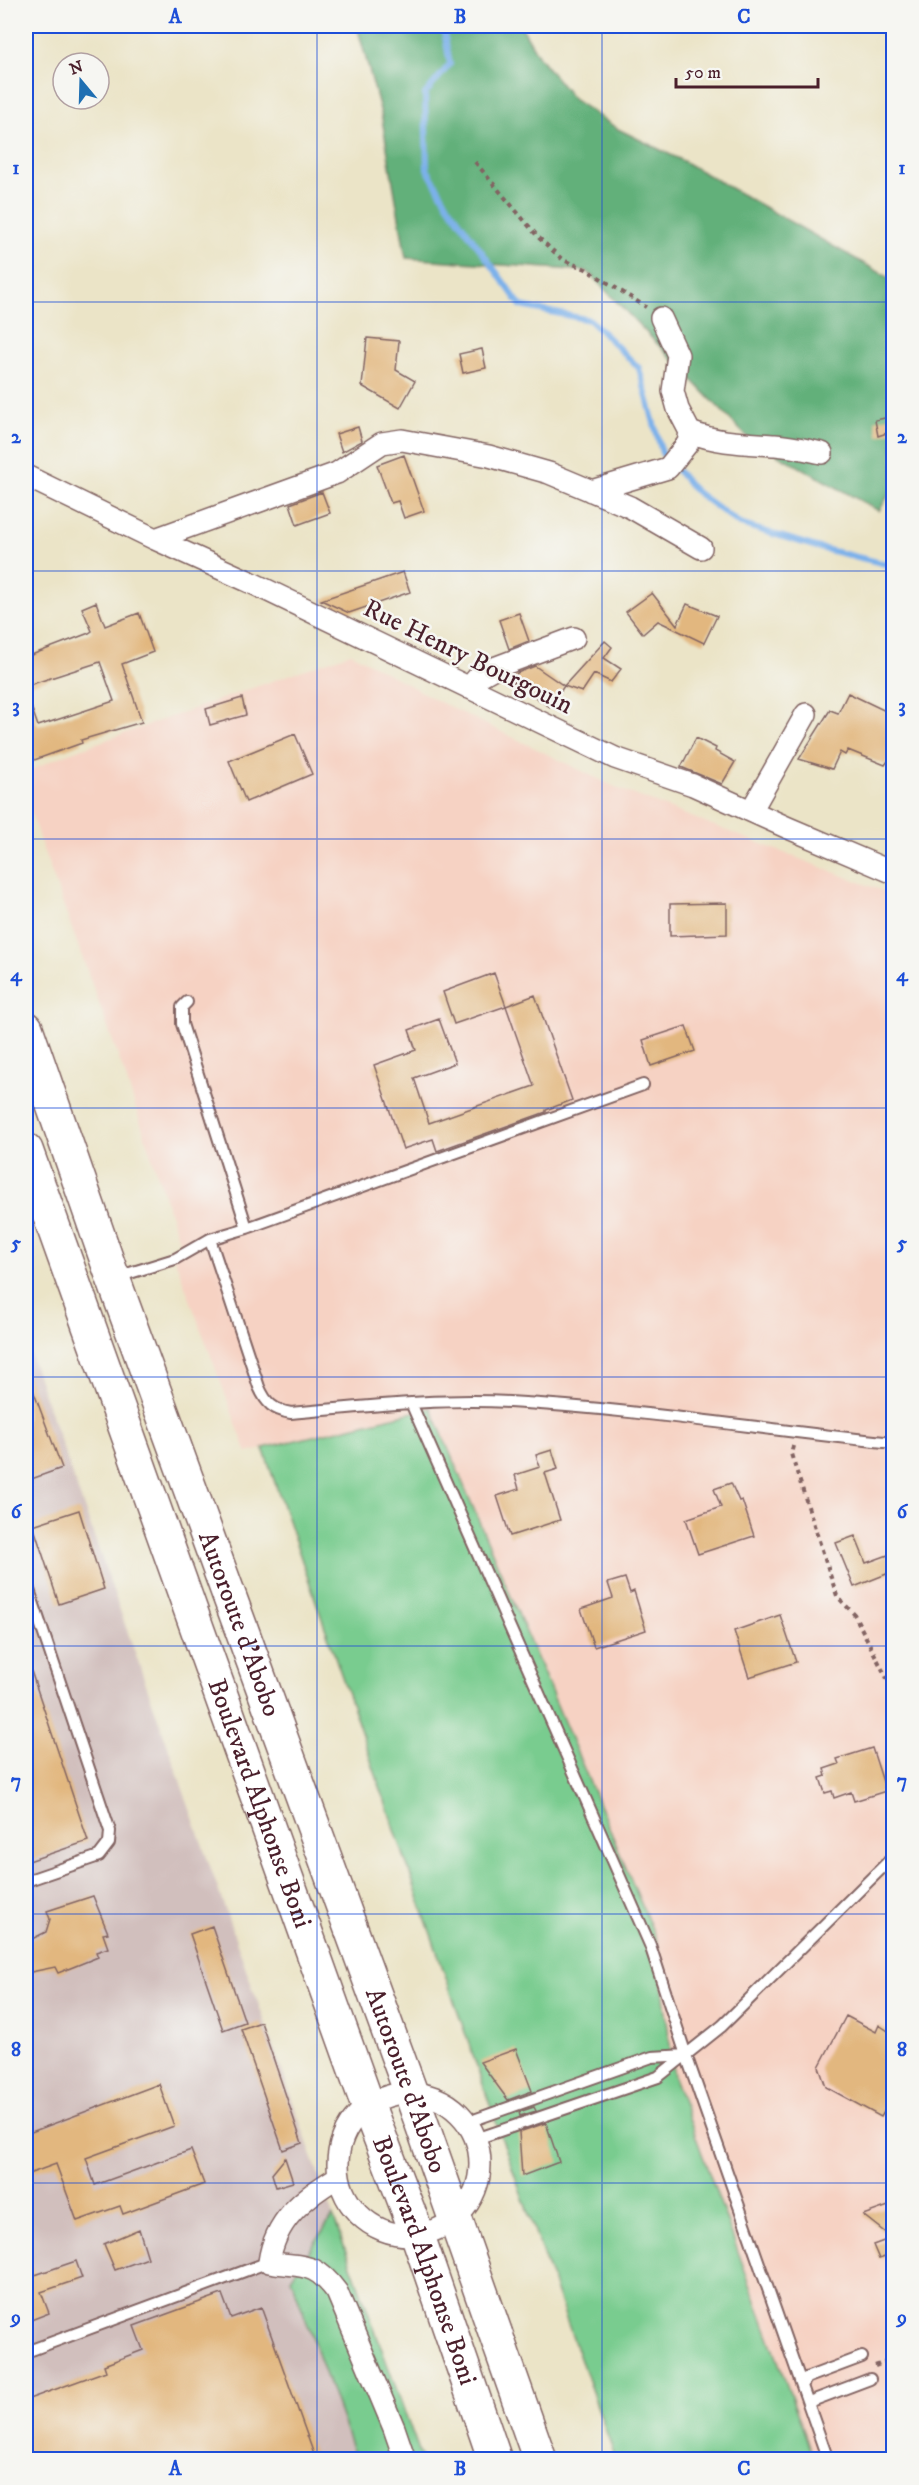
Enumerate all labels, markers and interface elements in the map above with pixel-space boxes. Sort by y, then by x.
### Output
text: A [168,5,183,30]
text: B [454,5,466,30]
text: C [737,5,751,30]
north arrow [51,51,111,111]
scale bar [676,51,818,89]
text: N [67,56,86,79]
text: 50 m [685,62,721,84]
text: 1 [12,156,20,181]
text: 1 [898,156,906,181]
text: 2 [11,425,22,450]
text: 2 [897,425,908,450]
street label: Rue Henry Bourgouin [358,592,579,722]
text: 3 [12,694,20,719]
text: 3 [898,694,906,719]
text: 4 [10,963,23,988]
text: 4 [896,963,909,988]
text: 5 [10,1231,21,1256]
text: 5 [896,1231,907,1256]
text: 6 [11,1500,23,1525]
text: 6 [897,1500,909,1525]
street label: Autoroute d'Abobo [191,1527,288,1721]
street label: Boulevard Alphonse Boni [200,1674,319,1933]
text: 7 [11,1769,21,1794]
text: 7 [897,1769,907,1794]
street label: Autoroute d'Abobo [357,1983,454,2178]
text: 8 [11,2038,21,2063]
text: 8 [897,2038,907,2063]
street label: Boulevard Alphonse Boni [365,2131,485,2389]
text: 9 [9,2306,21,2331]
text: 9 [895,2306,907,2331]
text: A [168,2457,183,2482]
text: B [454,2457,466,2482]
text: C [737,2457,751,2482]

